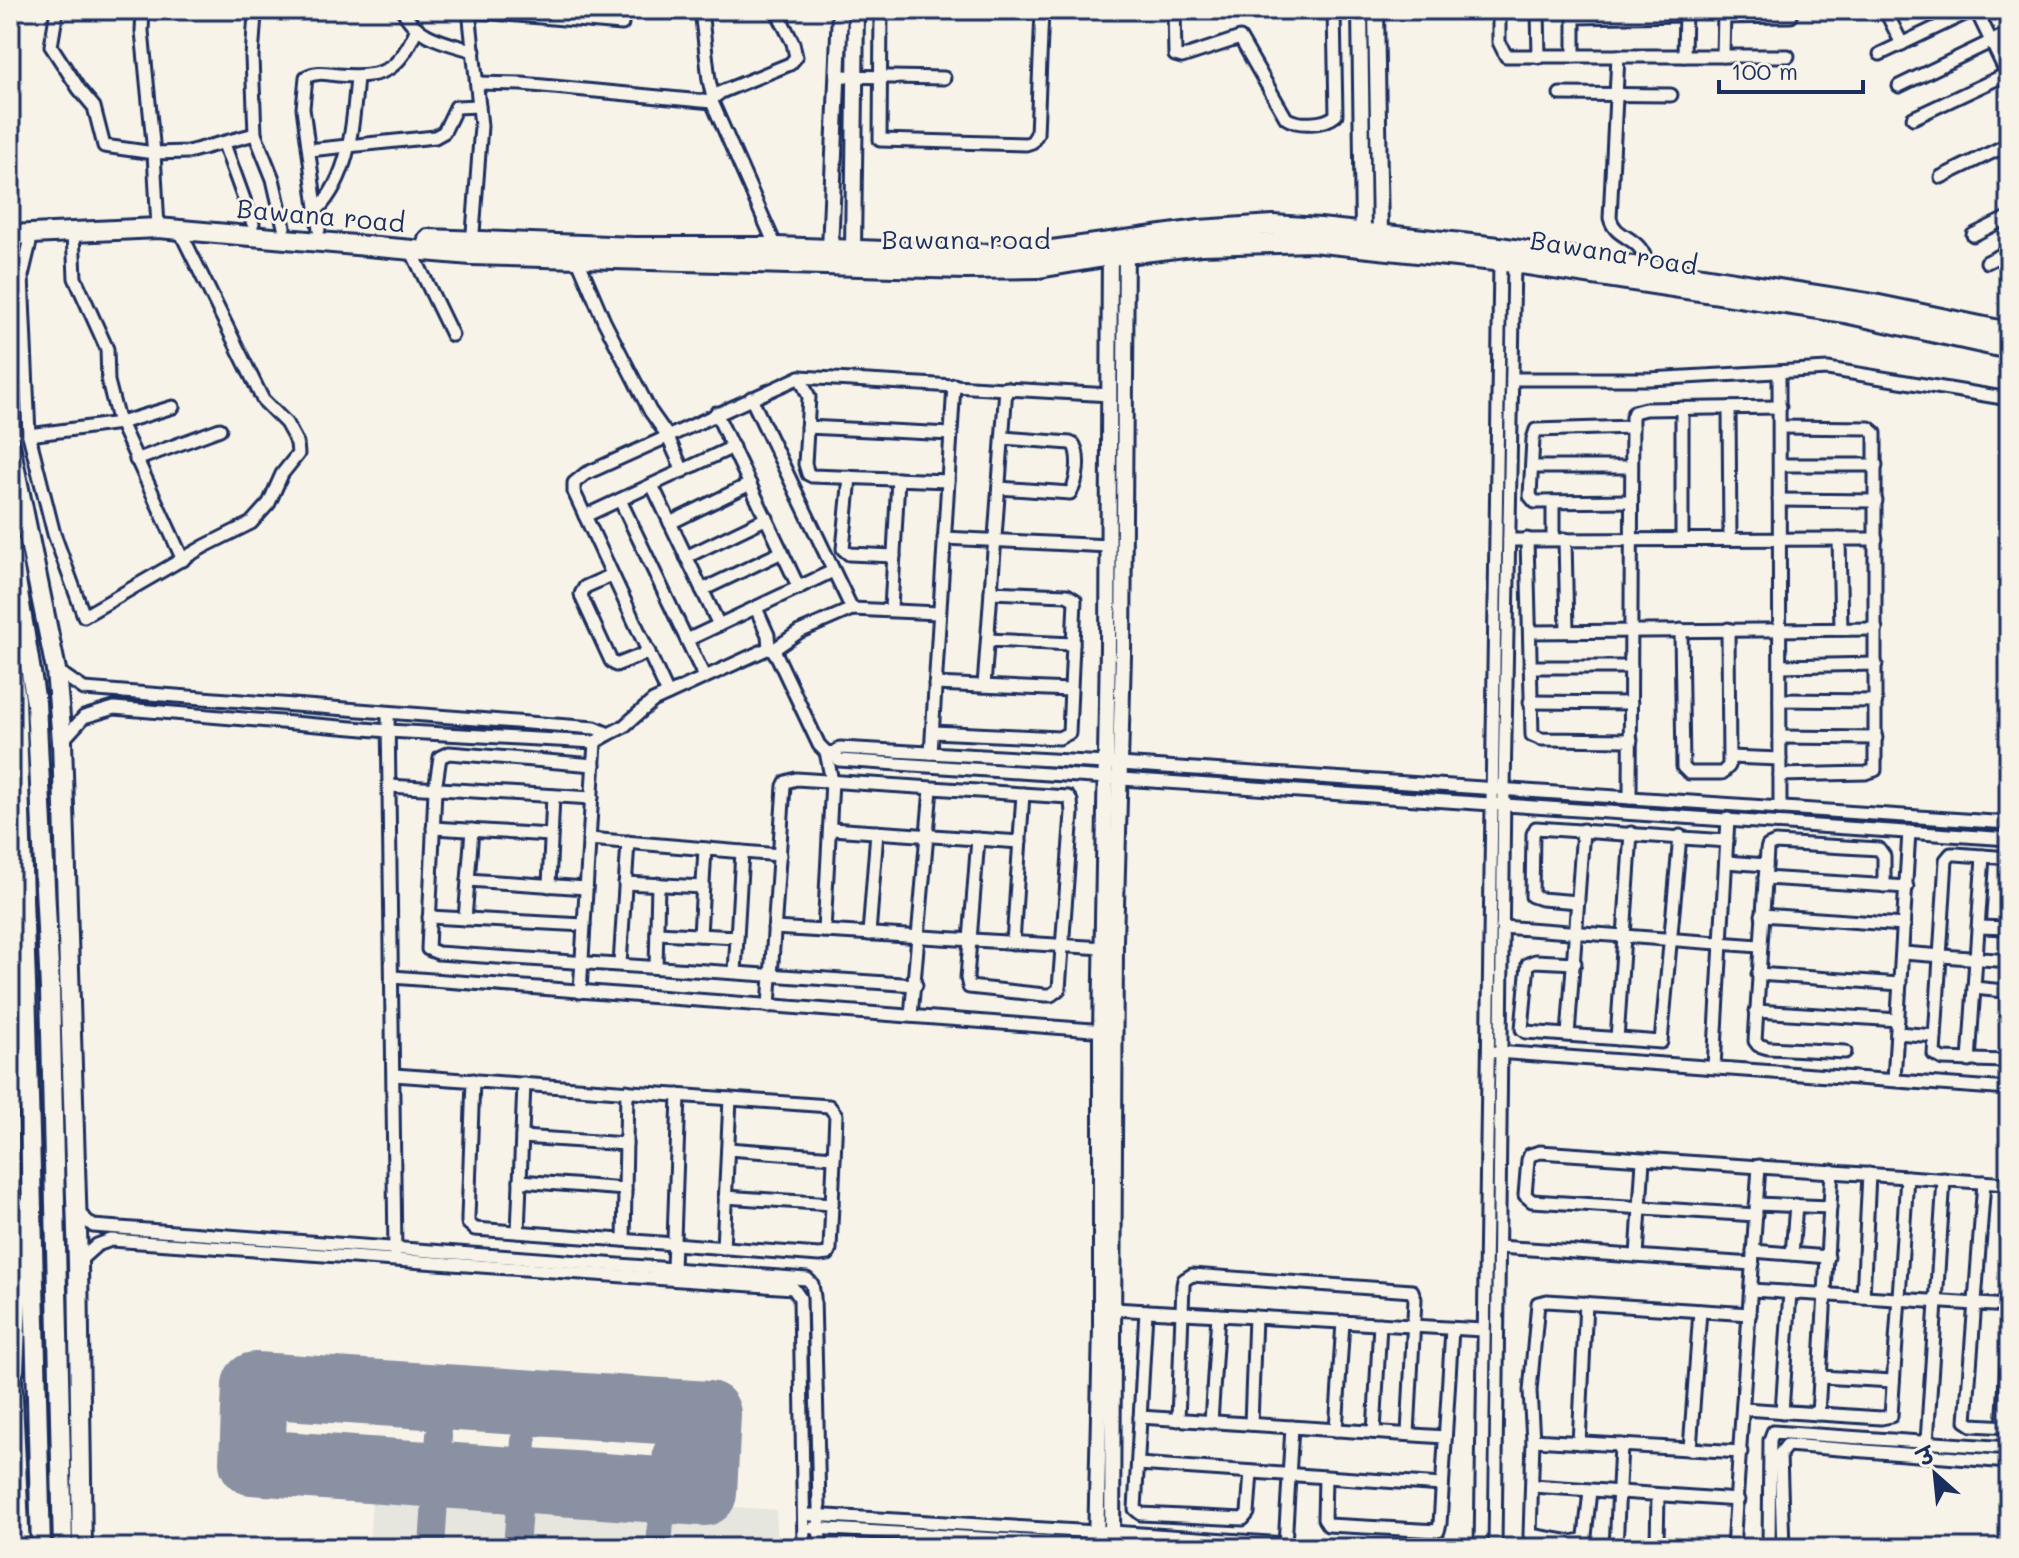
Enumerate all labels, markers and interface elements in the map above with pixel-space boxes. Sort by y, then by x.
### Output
scale bar [1719,44,1863,94]
text: 100 m [1731,55,1798,86]
street label: Bawana road [235,191,407,239]
street label: Bawana road [882,222,1050,256]
street label: Bawana road [1528,222,1700,282]
north arrow [1895,1434,1975,1514]
text: उ [1911,1438,1941,1473]

